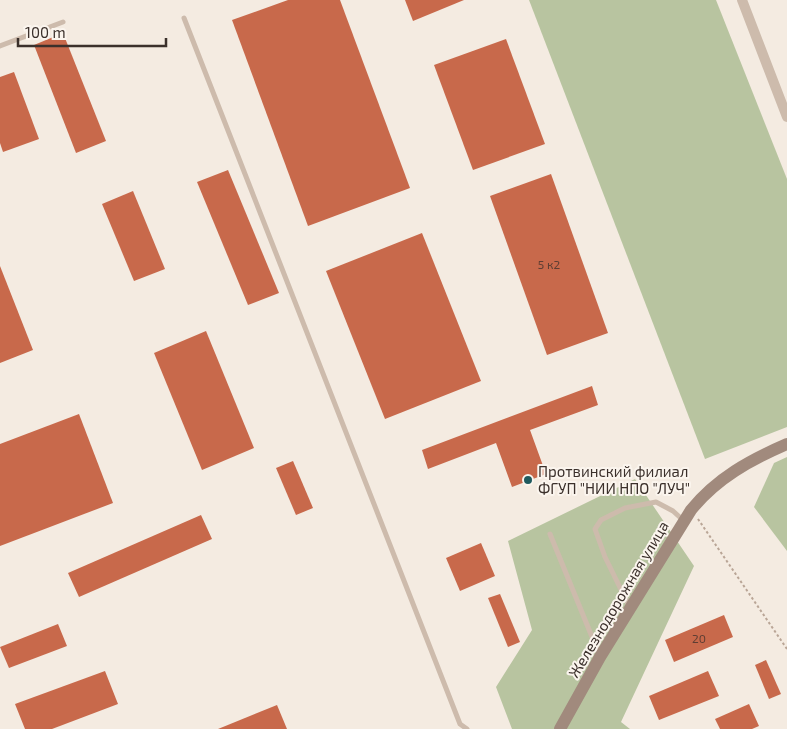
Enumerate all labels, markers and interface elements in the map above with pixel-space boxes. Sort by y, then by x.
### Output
scale bar [18,15,165,47]
text: 100 m [25,23,66,41]
house number: 5 к2 [538,257,560,271]
place label: Протвинский филиал ФГУП "НИИ НПО "ЛУЧ" [538,462,690,497]
marker: Протвинский филиал ФГУП "НИИ НПО "ЛУЧ" [522,474,534,486]
street label: Железнодорожная улица [564,517,673,681]
house number: 20 [692,631,706,645]

